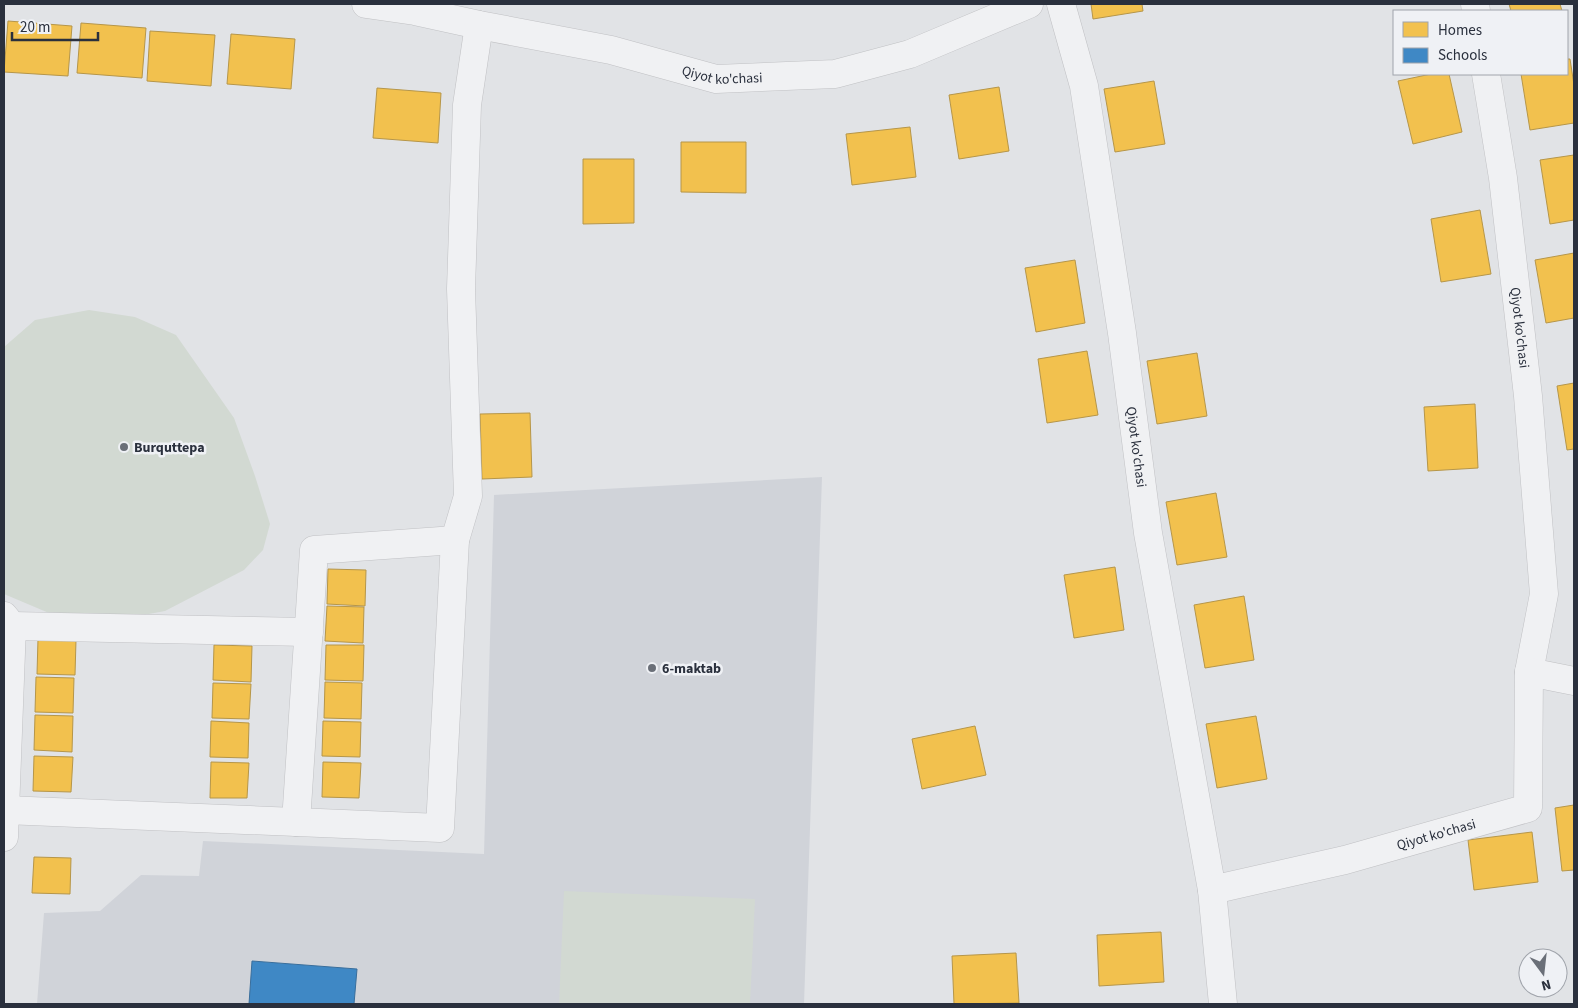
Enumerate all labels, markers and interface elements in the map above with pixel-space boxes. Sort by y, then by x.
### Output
scale bar [12,10,99,42]
legend [1393,10,1568,75]
text: 20 m [20,17,50,38]
text: Homes [1438,20,1482,41]
text: Schools [1438,45,1487,66]
street label: Qiyot ko'chasi [679,61,763,90]
street label: Qiyot ko'chasi [1505,286,1534,369]
street label: Qiyot ko'chasi [1121,405,1151,489]
place label: Burquttepa [134,438,205,458]
marker: Burquttepa [118,441,130,453]
place label: 6-maktab [662,659,721,679]
marker: 6-maktab [646,662,658,674]
street label: Qiyot ko'chasi [1394,814,1478,856]
north arrow [1518,948,1568,998]
text: N [1539,974,1553,995]

